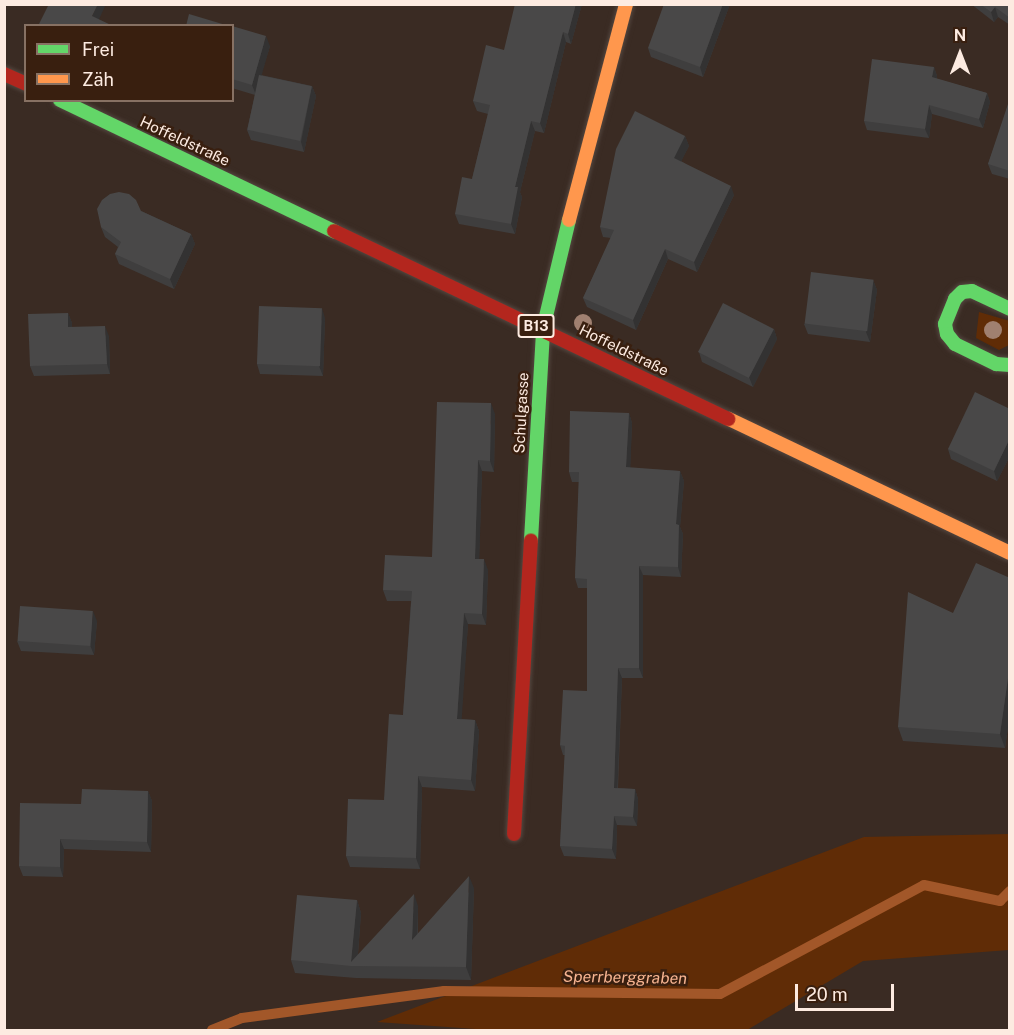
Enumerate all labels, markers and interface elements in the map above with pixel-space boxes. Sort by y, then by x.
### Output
legend [24,24,234,102]
north arrow [930,24,990,84]
text: N [954,26,966,45]
text: Frei [82,39,114,60]
text: Zäh [82,69,114,90]
street label: Hoffeldstraße [137,112,233,170]
road number: B13 [516,315,556,337]
street label: Hoffeldstraße [576,321,672,379]
street label: Schulgasse [510,372,532,454]
water label: Sperrberggraben [563,967,687,989]
scale bar [798,972,897,1010]
text: 20 m [806,984,848,1005]

